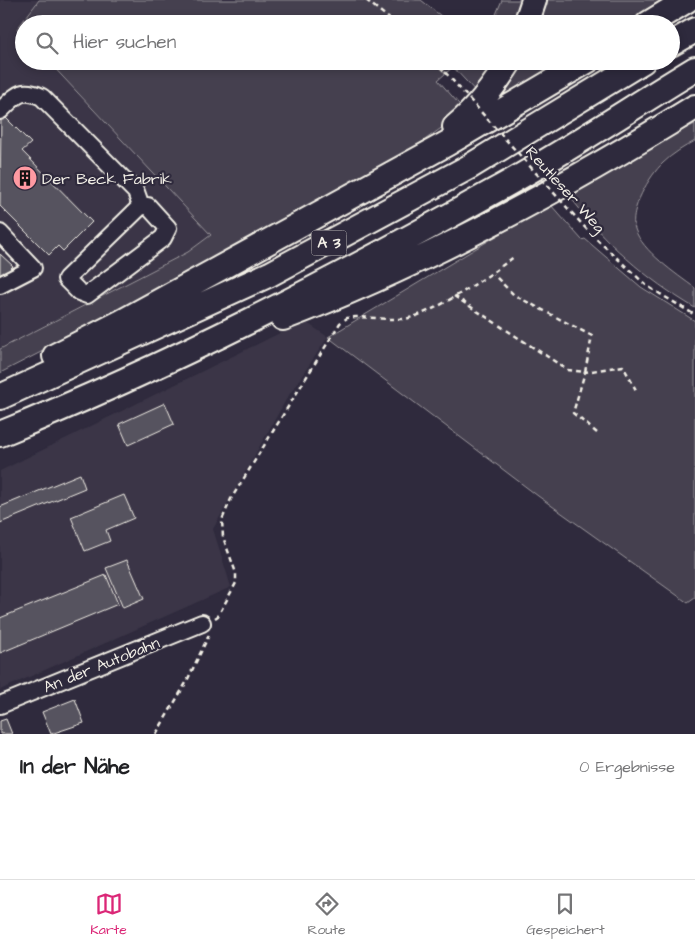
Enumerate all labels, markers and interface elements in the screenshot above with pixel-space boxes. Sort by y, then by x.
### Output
search box [15,15,680,70]
icon: search [33,29,61,57]
text: Hier suchen [73,29,176,56]
street label: Reutleser Weg [520,142,610,238]
building icon: Der Beck Fabrik [12,165,38,191]
place label: Der Beck Fabrik [42,168,172,190]
road number: A 3 [312,230,346,256]
street label: An der Autobahn [40,632,163,698]
text: In der Nähe [20,752,130,781]
text: 0 Ergebnisse [579,756,675,778]
tab: Karte [90,890,127,940]
tab: Route [307,890,346,940]
tab: Gespeichert [526,890,605,940]

